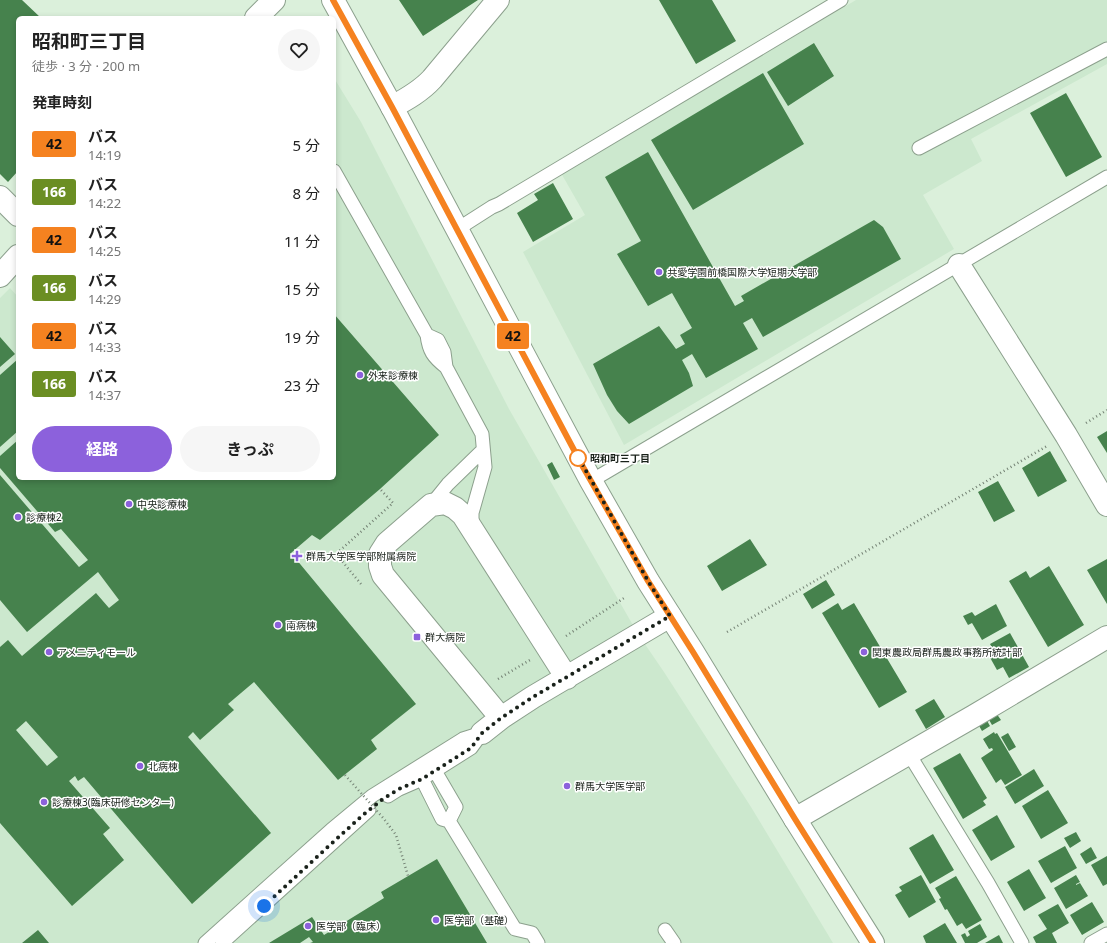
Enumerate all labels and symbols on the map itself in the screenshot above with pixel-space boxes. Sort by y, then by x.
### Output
place label: 共愛学園前橋国際大学短期大学部 [667,265,817,279]
marker: 共愛学園前橋国際大学短期大学部 [654,267,664,277]
line badge: 42 [495,323,531,349]
place label: 外来診療棟 [368,368,418,382]
marker: 外来診療棟 [355,370,365,380]
marker: 昭和町三丁目 [569,449,587,467]
place label: 昭和町三丁目 [590,451,650,465]
place label: 中央診療棟 [137,497,187,511]
marker: 中央診療棟 [124,499,134,509]
place label: 診療棟2 [26,510,62,524]
marker: 診療棟2 [13,512,23,522]
place label: 群馬大学医学部附属病院 [306,549,416,563]
marker: 群馬大学医学部附属病院 [291,550,303,562]
place label: 南病棟 [286,618,316,632]
marker: 南病棟 [273,620,283,630]
place label: 群大病院 [425,630,465,644]
marker: 群大病院 [412,632,422,642]
place label: アメニティモール [57,645,136,659]
place label: 関東農政局群馬農政事務所統計部 [872,645,1022,659]
marker: アメニティモール [44,647,54,657]
marker: 関東農政局群馬農政事務所統計部 [859,647,869,657]
place label: 北病棟 [148,759,178,773]
marker: 北病棟 [135,761,145,771]
place label: 群馬大学医学部 [575,779,645,793]
marker: 群馬大学医学部 [562,781,572,791]
place label: 診療棟3(臨床研修センター) [52,795,174,809]
marker: 診療棟3(臨床研修センター) [39,797,49,807]
your location [254,896,274,916]
place label: 医学部（基礎） [444,913,514,927]
marker: 医学部（基礎） [431,915,441,925]
place label: 医学部（臨床） [316,919,386,933]
marker: 医学部（臨床） [303,921,313,931]

